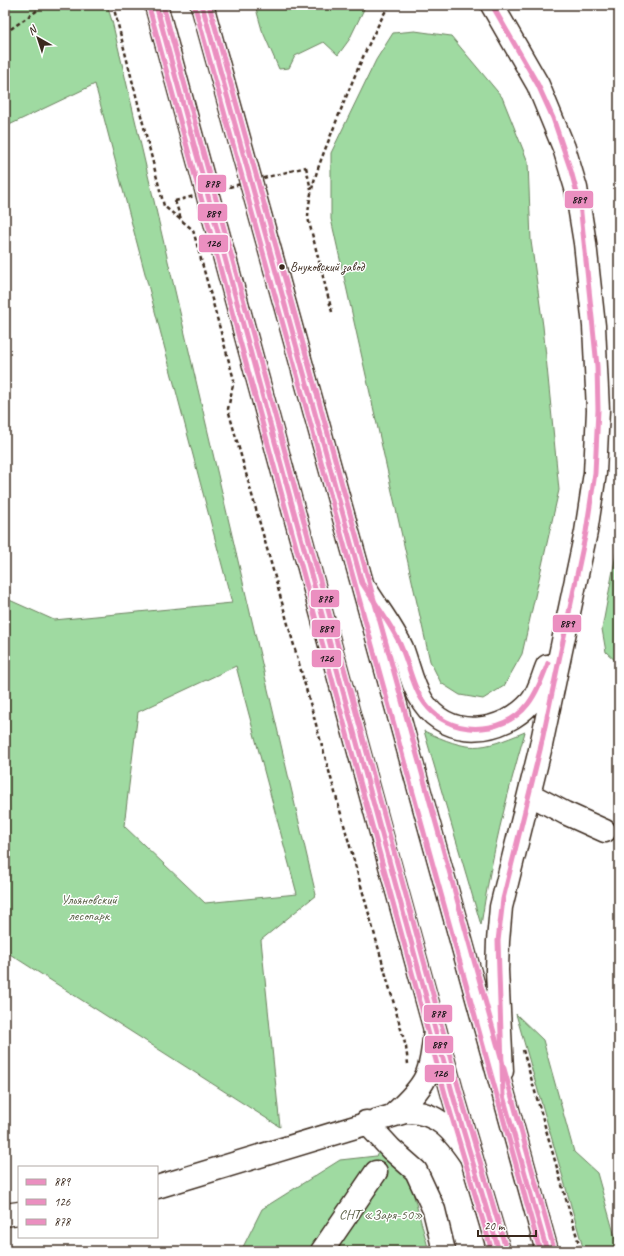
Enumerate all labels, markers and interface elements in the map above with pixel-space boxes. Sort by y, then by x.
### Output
north arrow [18,18,58,58]
text: N [25,21,40,38]
line badge: 878 [197,174,227,193]
text: 878 [205,176,221,190]
line badge: 889 [564,190,594,209]
text: 889 [572,192,588,206]
line badge: 889 [197,203,228,222]
text: 889 [206,206,222,220]
line badge: 126 [198,234,229,253]
text: 126 [205,236,221,250]
place label: Внуковский завод [290,259,366,275]
marker: Внуковский завод [277,262,287,272]
line badge: 878 [310,589,340,608]
text: 878 [318,591,334,605]
line badge: 889 [552,614,582,633]
text: 889 [560,616,576,630]
line badge: 889 [311,619,341,638]
text: 889 [319,621,335,635]
line badge: 126 [311,649,342,668]
text: 126 [318,651,334,665]
park label: Ульяновский лесопарк [61,891,118,924]
line badge: 878 [423,1004,453,1023]
text: 878 [431,1006,447,1020]
line badge: 889 [424,1035,454,1054]
text: 889 [432,1037,448,1051]
line badge: 126 [424,1064,455,1083]
text: 126 [432,1066,448,1080]
legend [18,1166,158,1238]
text: 889 [54,1174,72,1190]
text: 126 [54,1194,71,1210]
park label: СНТ «Заря-50» [339,1206,423,1223]
scale bar [478,1212,536,1238]
text: 878 [54,1214,72,1230]
text: 20 m [484,1218,506,1234]

